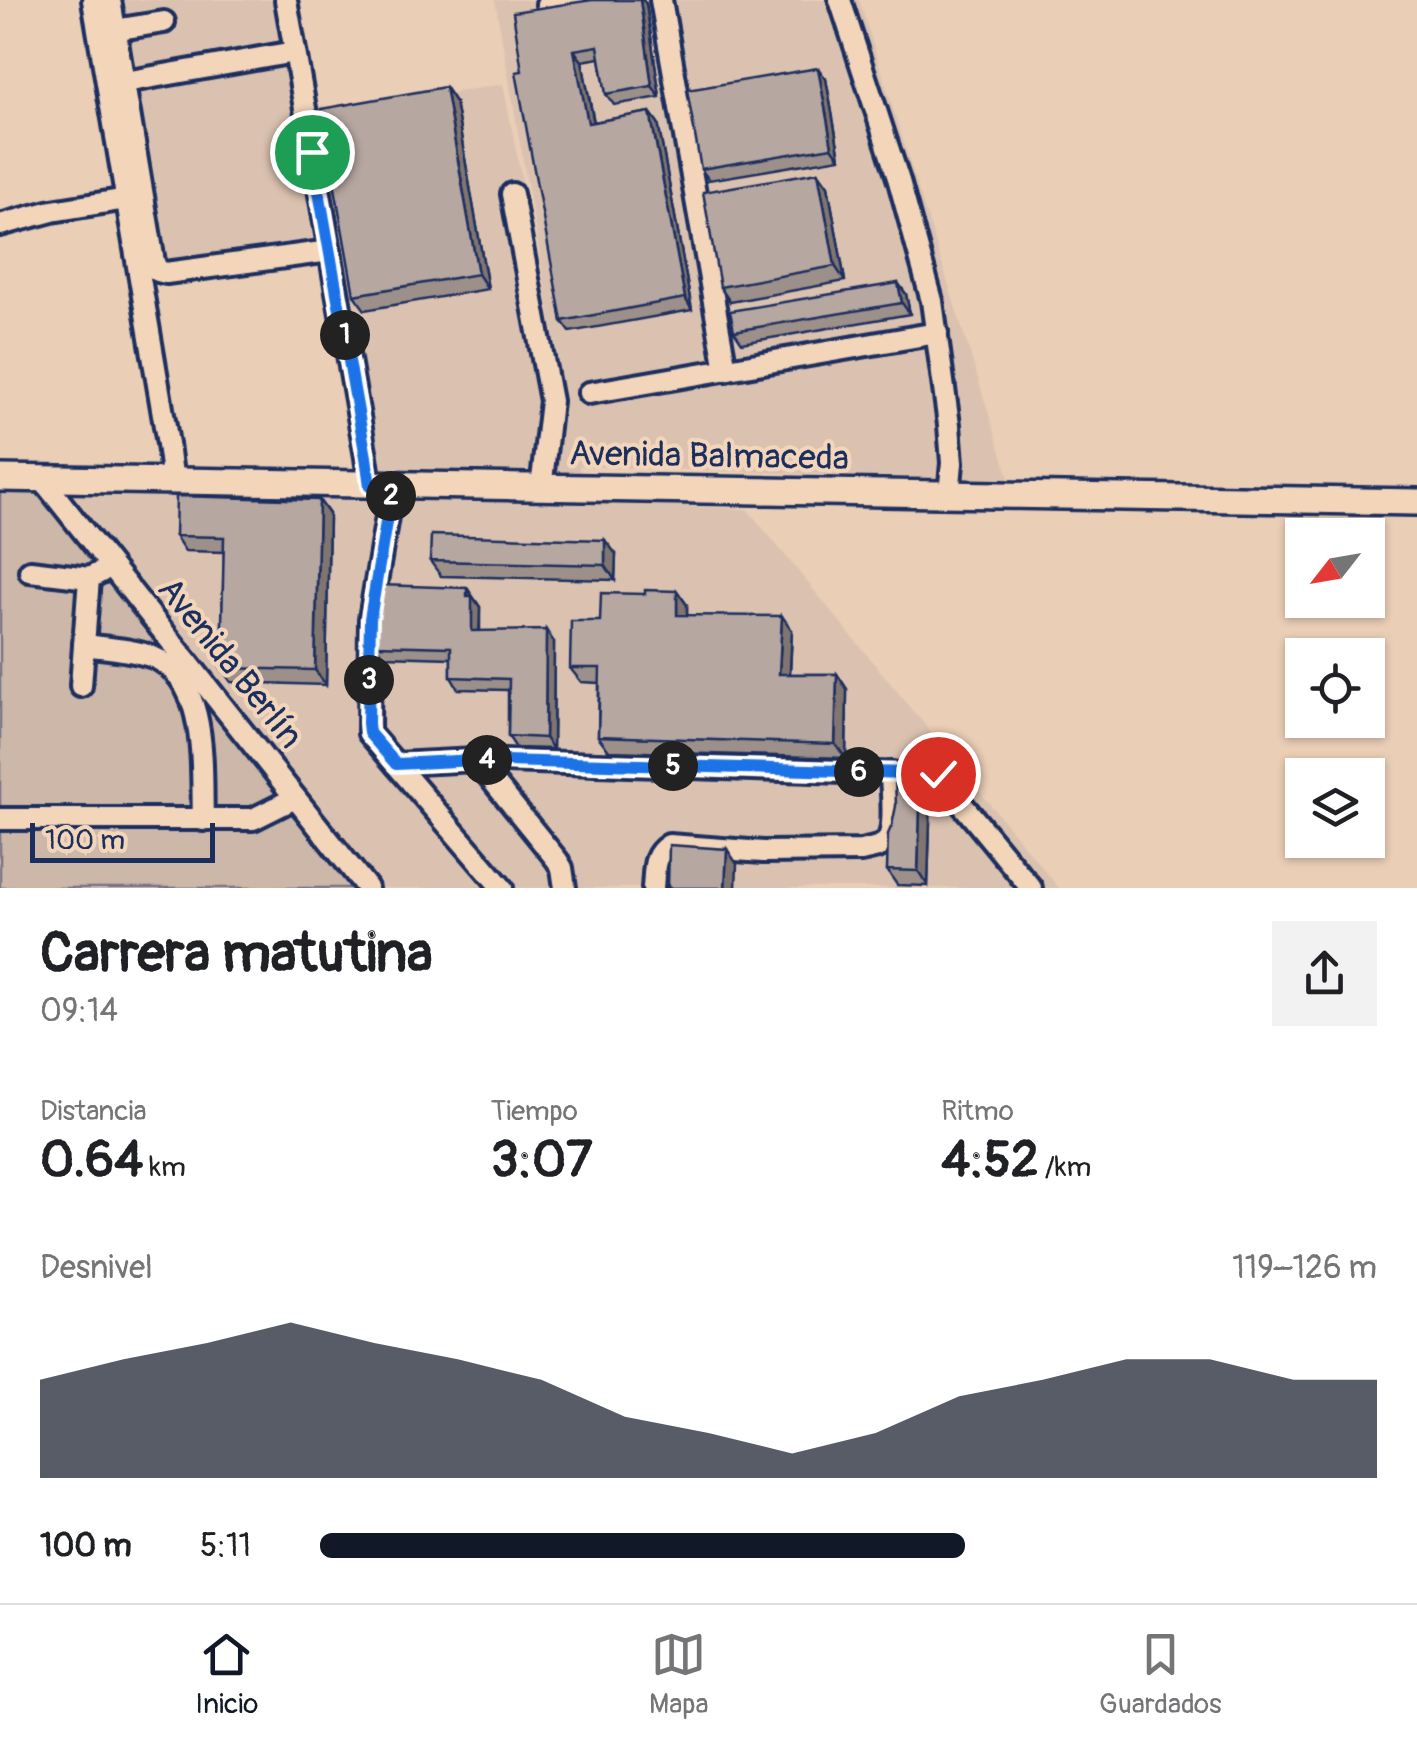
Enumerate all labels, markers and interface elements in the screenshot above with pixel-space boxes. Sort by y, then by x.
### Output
pin [270,110,355,195]
icon: arrive [285,125,340,180]
pin: 1 [320,310,370,360]
text: 1 [340,317,350,352]
street label: Avenida Balmaceda [569,432,849,480]
pin: 2 [366,471,416,521]
text: 2 [383,478,399,513]
north arrow [1285,518,1385,618]
map controls [1285,518,1385,858]
street label: Avenida Berlín [148,569,312,757]
button: locate [1285,638,1385,738]
pin: 3 [344,655,394,705]
text: 3 [361,662,377,697]
pin [896,732,981,817]
pin: 4 [462,735,512,785]
pin: 5 [648,741,698,791]
text: 4 [479,742,495,777]
pin: 6 [834,747,884,797]
icon: check [911,747,966,802]
text: 5 [665,748,681,783]
text: 6 [851,754,867,789]
button: layers [1285,758,1385,858]
scale bar [30,818,215,863]
text: 100 m [45,823,125,858]
text: Carrera matutina [40,919,433,988]
button: share [1272,921,1377,1026]
text: 09:14 [40,991,118,1031]
text: Distancia [40,1094,147,1129]
text: Tiempo [491,1094,578,1129]
text: Ritmo [941,1094,1014,1129]
text: 0.64 [40,1129,143,1192]
text: 3:07 [491,1129,593,1192]
text: 4:52 [941,1129,1039,1192]
text: km [143,1150,186,1185]
text: /km [1039,1150,1091,1185]
text: Desnivel [40,1248,153,1288]
text: 119–126 m [1232,1248,1377,1288]
text: 100 m [40,1526,132,1566]
text: 5:11 [200,1526,251,1566]
tab: Inicio [195,1627,258,1722]
tab: Mapa [649,1627,708,1722]
tab: Guardados [1099,1627,1222,1722]

